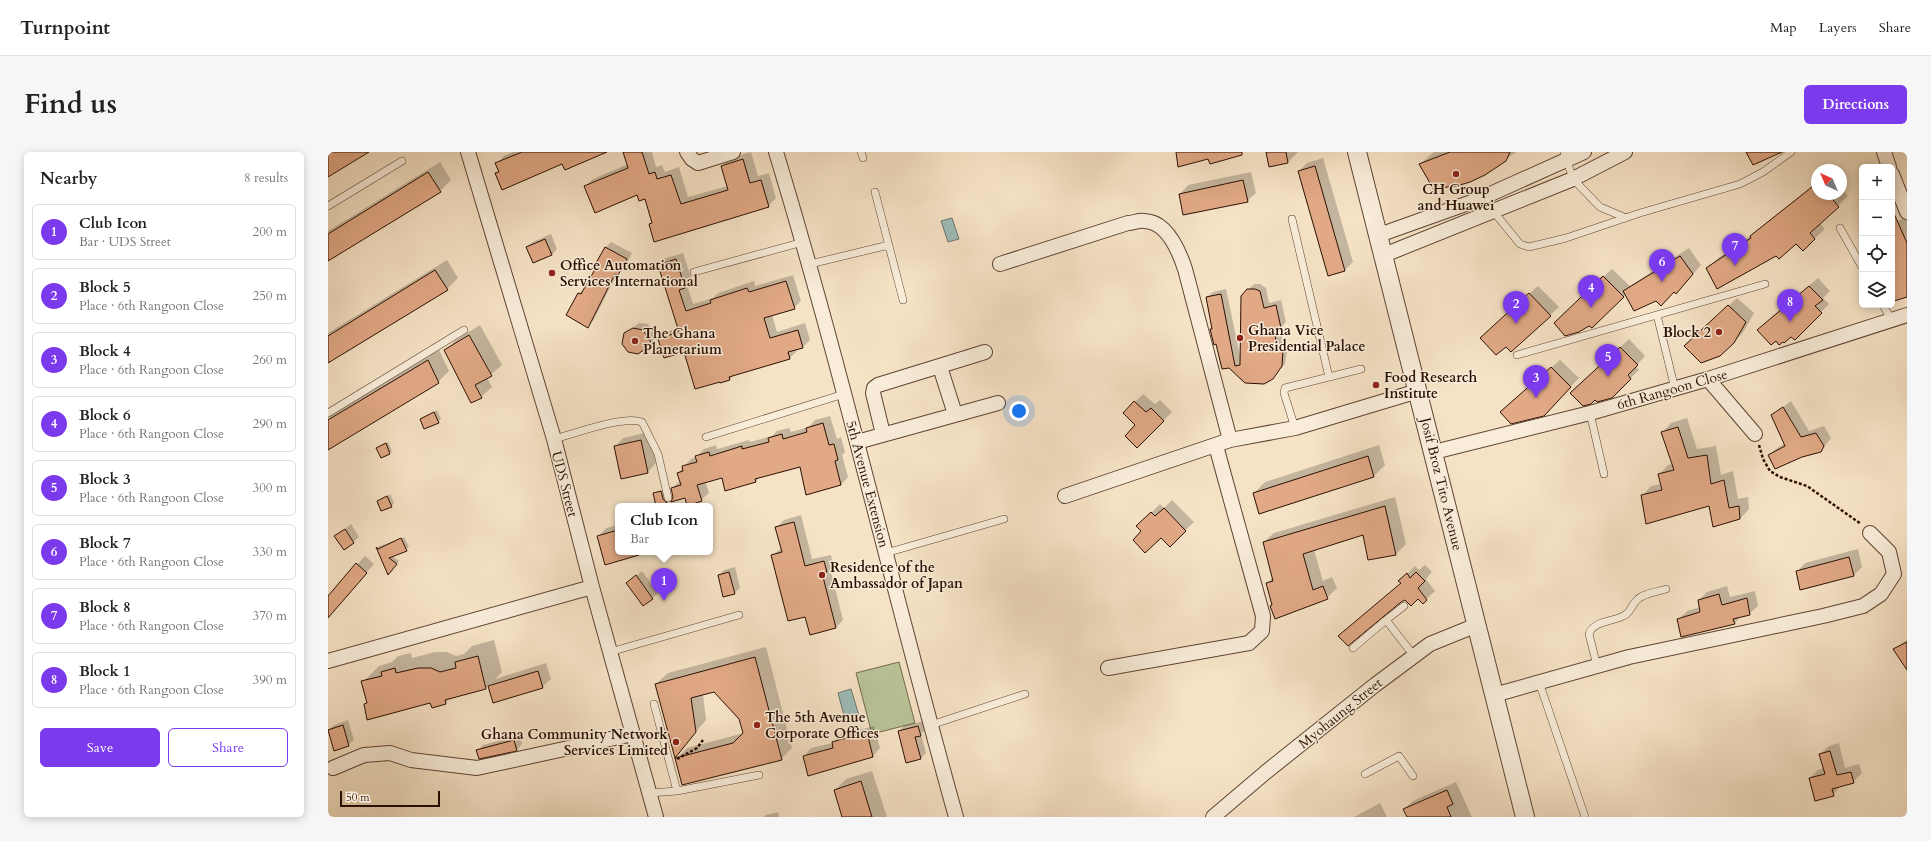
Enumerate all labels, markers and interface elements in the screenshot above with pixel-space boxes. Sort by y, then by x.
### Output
text: Turnpoint [20,15,110,41]
text: Map [1770,18,1797,37]
text: Layers [1819,18,1857,37]
text: Share [1879,18,1911,37]
text: Find us [24,85,117,123]
button: Directions [1804,85,1907,124]
north arrow [1811,164,1847,200]
map controls [1859,164,1895,308]
button: + [1859,164,1895,200]
text: Nearby [40,167,97,190]
text: 8 results [244,169,288,187]
marker: CH Group and Huawei [1451,169,1461,179]
place label: CH Group and Huawei [1417,180,1495,215]
button: − [1859,200,1895,236]
text: Club Icon [79,213,147,233]
text: 1 [51,223,57,241]
text: 200 m [253,223,287,241]
text: Bar · UDS Street [79,233,171,251]
pin: 7 [1722,233,1748,266]
button: locate [1859,236,1895,272]
pin: 6 [1649,249,1675,282]
place label: Office Automation Services International [560,256,698,291]
marker: Office Automation Services International [547,268,557,278]
button: layers [1859,272,1895,308]
pin: 4 [1578,275,1604,308]
text: Block 5 [79,277,131,297]
text: 2 [51,287,57,305]
text: 250 m [253,287,287,305]
pin: 8 [1777,289,1803,322]
pin: 2 [1503,291,1529,324]
text: Place · 6th Rangoon Close [79,297,224,315]
place label: Ghana Vice Presidential Palace [1248,321,1366,356]
place label: Block 2 [1663,323,1711,342]
place label: The Ghana Planetarium [643,324,722,359]
marker: Block 2 [1714,327,1724,337]
marker: Ghana Vice Presidential Palace [1235,333,1245,343]
marker: The Ghana Planetarium [630,336,640,346]
text: Block 4 [79,341,131,361]
pin: 5 [1595,344,1621,377]
text: 3 [51,351,57,369]
text: 260 m [253,351,287,369]
text: Place · 6th Rangoon Close [79,361,224,379]
pin: 3 [1523,365,1549,398]
street label: 6th Rangoon Close [1615,365,1730,414]
place label: Food Research Institute [1384,368,1477,403]
marker: Food Research Institute [1371,380,1381,390]
your location [1009,401,1029,421]
text: Block 6 [79,405,131,425]
street label: Josif Broz Tito Avenue [1415,414,1467,553]
text: 4 [51,415,57,433]
text: 290 m [253,415,287,433]
street label: 5th Avenue Extension [841,419,894,550]
text: Place · 6th Rangoon Close [79,425,224,443]
street label: UDS Street [547,449,583,520]
text: Block 3 [79,469,131,489]
text: 5 [51,479,57,497]
text: 300 m [253,479,287,497]
text: Place · 6th Rangoon Close [79,489,224,507]
popup [615,503,713,555]
text: Club Icon [630,510,698,530]
text: Bar [630,530,649,548]
text: Block 7 [79,533,131,553]
text: 6 [51,543,57,561]
text: 330 m [253,543,287,561]
text: Place · 6th Rangoon Close [79,553,224,571]
place label: Residence of the Ambassador of Japan [830,558,963,593]
pin: 1 [651,568,677,601]
marker: Residence of the Ambassador of Japan [817,570,827,580]
text: Block 8 [79,597,131,617]
text: 7 [51,607,57,625]
text: 370 m [253,607,287,625]
text: Place · 6th Rangoon Close [79,617,224,635]
text: Block 1 [79,661,131,681]
text: 8 [51,671,57,689]
text: 390 m [253,671,287,689]
street label: Myohaung Street [1294,673,1387,753]
text: Place · 6th Rangoon Close [79,681,224,699]
place label: The 5th Avenue Corporate Offices [765,708,879,743]
marker: The 5th Avenue Corporate Offices [752,720,762,730]
place label: Ghana Community Network Services Limited [481,725,668,760]
button: Save [40,728,160,767]
button: Share [168,728,288,767]
marker: Ghana Community Network Services Limited [671,737,681,747]
scale bar [340,789,440,808]
text: 50 m [346,790,370,805]

